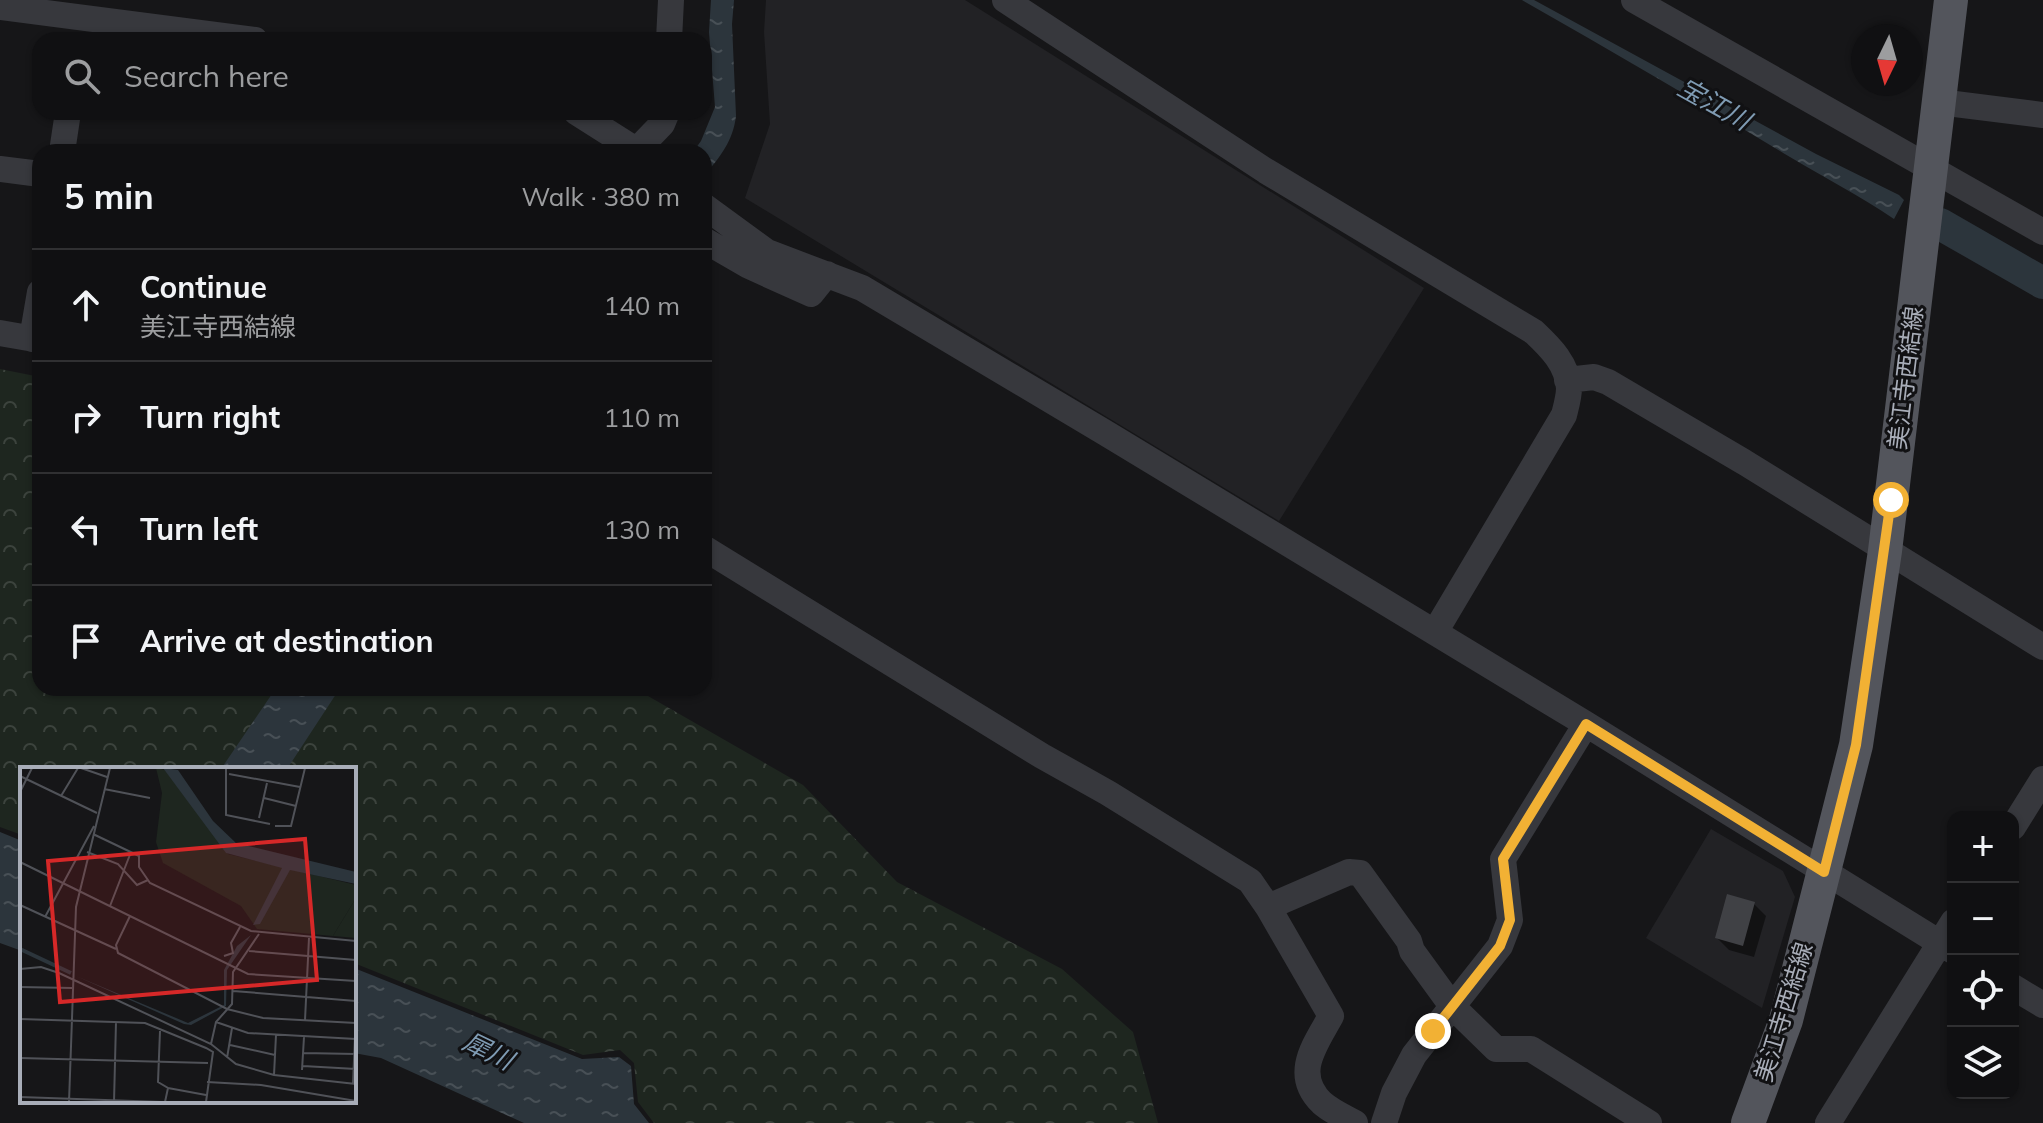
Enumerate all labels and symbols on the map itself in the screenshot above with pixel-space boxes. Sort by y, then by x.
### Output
north arrow [1851,24,1923,96]
water label: 宝江川 [1672,70,1759,138]
street label: 美江寺西結線 [1881,305,1929,451]
route start [1873,482,1909,518]
inset map [20,767,356,1103]
street label: 美江寺西結線 [1748,938,1818,1085]
route end [1415,1013,1451,1049]
water label: 犀川 [458,1024,522,1078]

